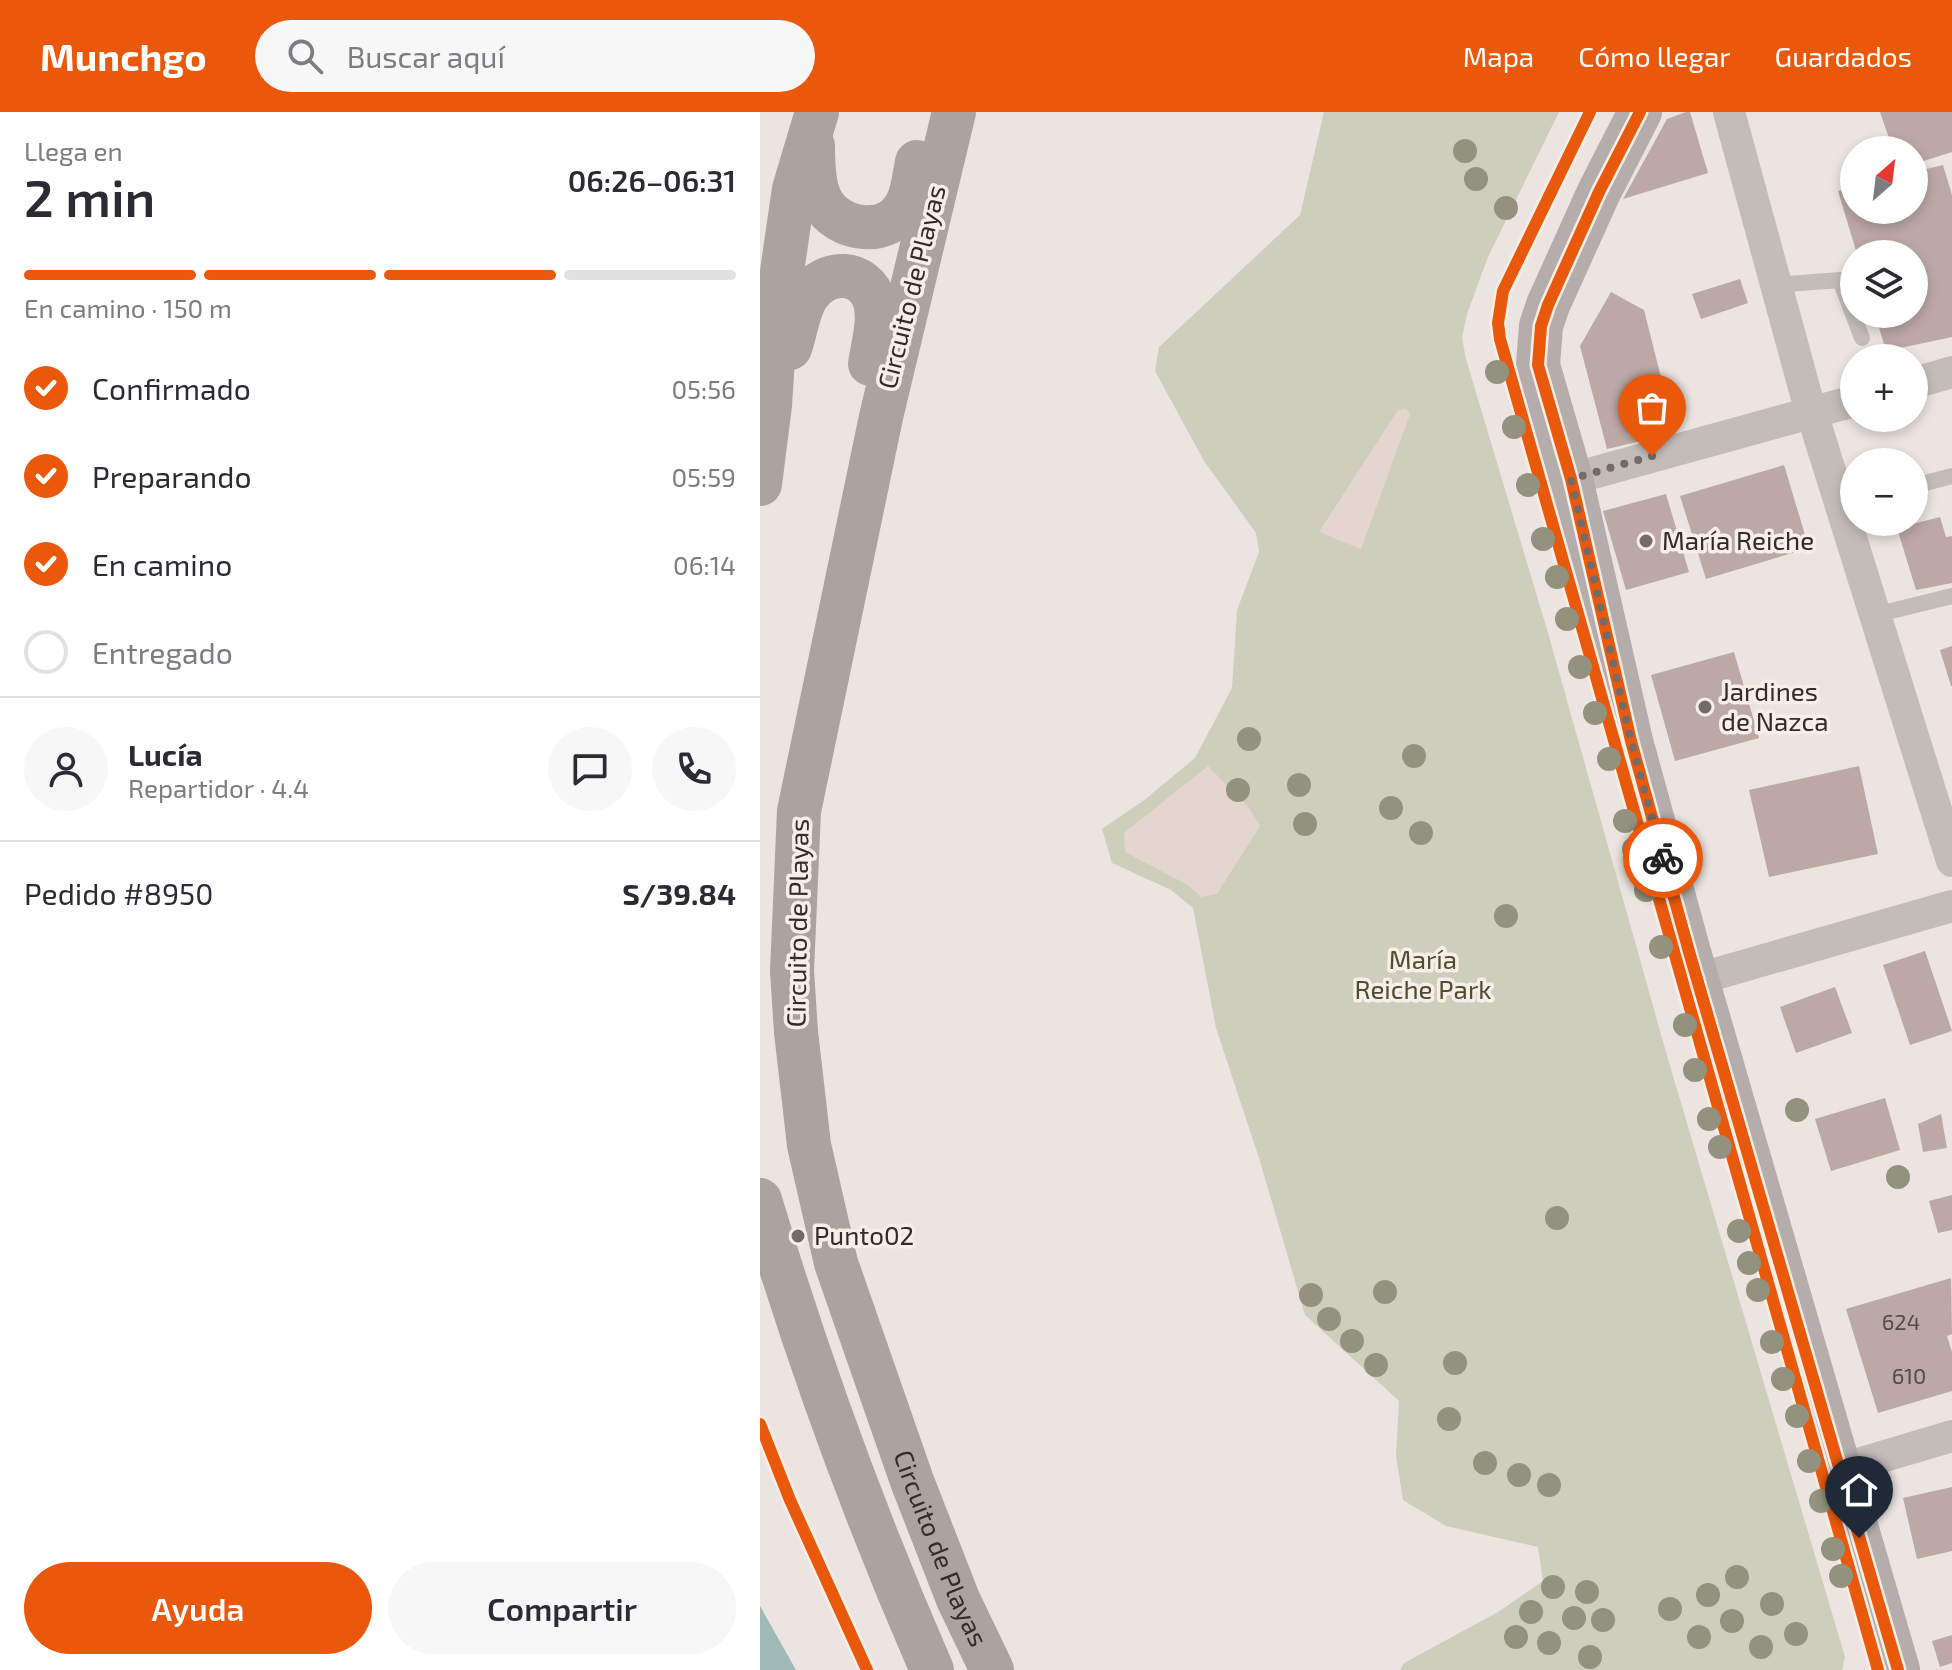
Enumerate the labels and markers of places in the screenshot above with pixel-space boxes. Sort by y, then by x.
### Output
pin [1618,374,1686,456]
place label: María Reiche [1662,524,1814,555]
marker: María Reiche [1637,532,1655,550]
place label: Jardines de Nazca [1721,675,1828,736]
marker: Jardines de Nazca [1696,698,1714,716]
place label: Punto02 [814,1219,914,1250]
marker: Punto02 [789,1227,807,1245]
pin [1825,1456,1893,1538]

